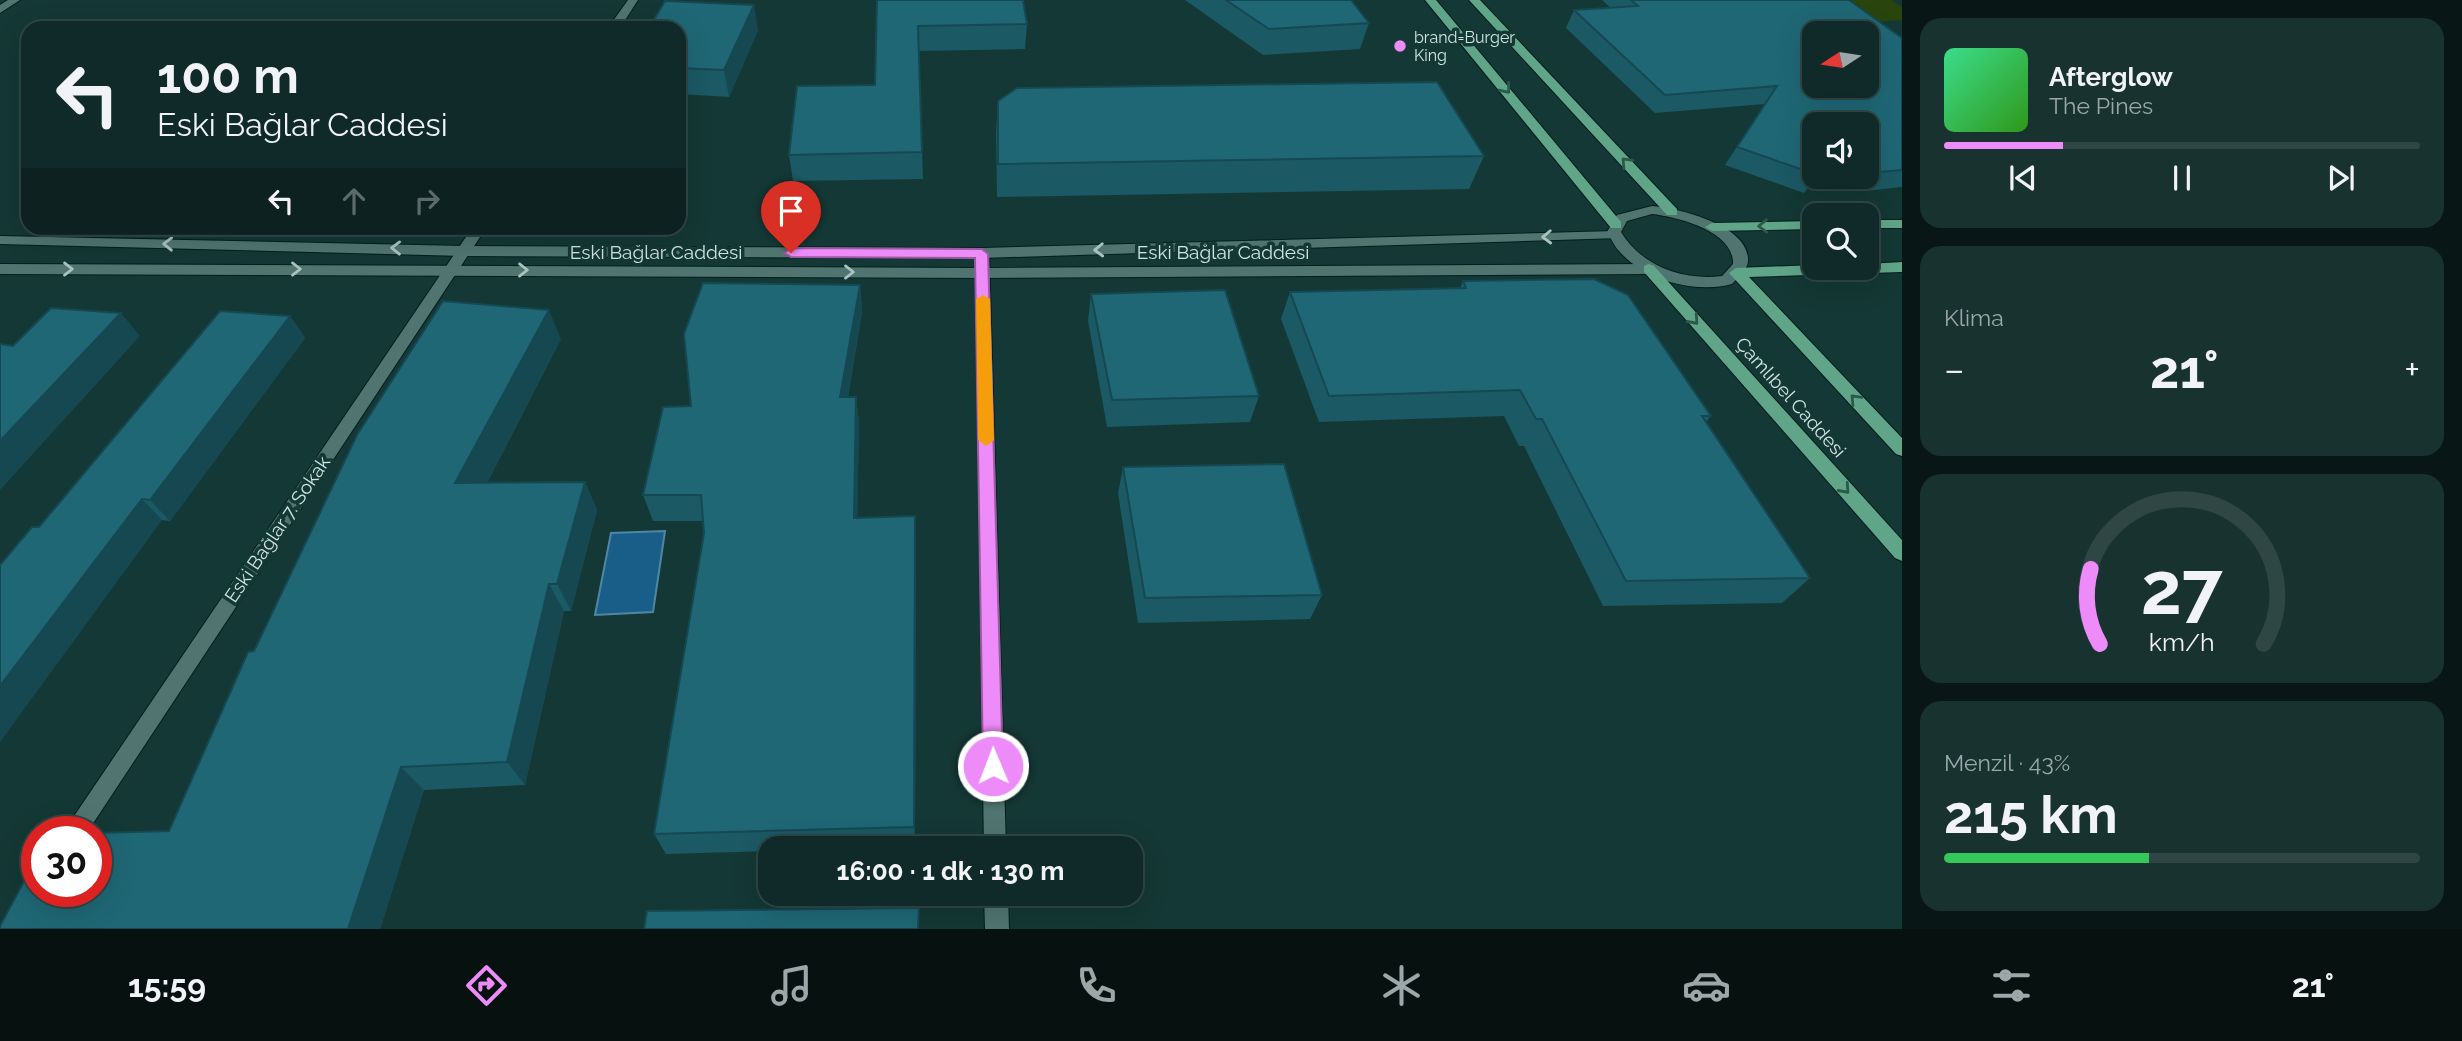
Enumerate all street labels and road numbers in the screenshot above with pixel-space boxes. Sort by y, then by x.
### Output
street label: Eski Bağlar Caddesi [570,241,742,263]
street label: Eski Bağlar Caddesi [1137,241,1309,263]
street label: Çamlıbel Caddesi [1731,332,1851,462]
street label: Eski Bağlar 7. Sokak [220,452,334,606]

